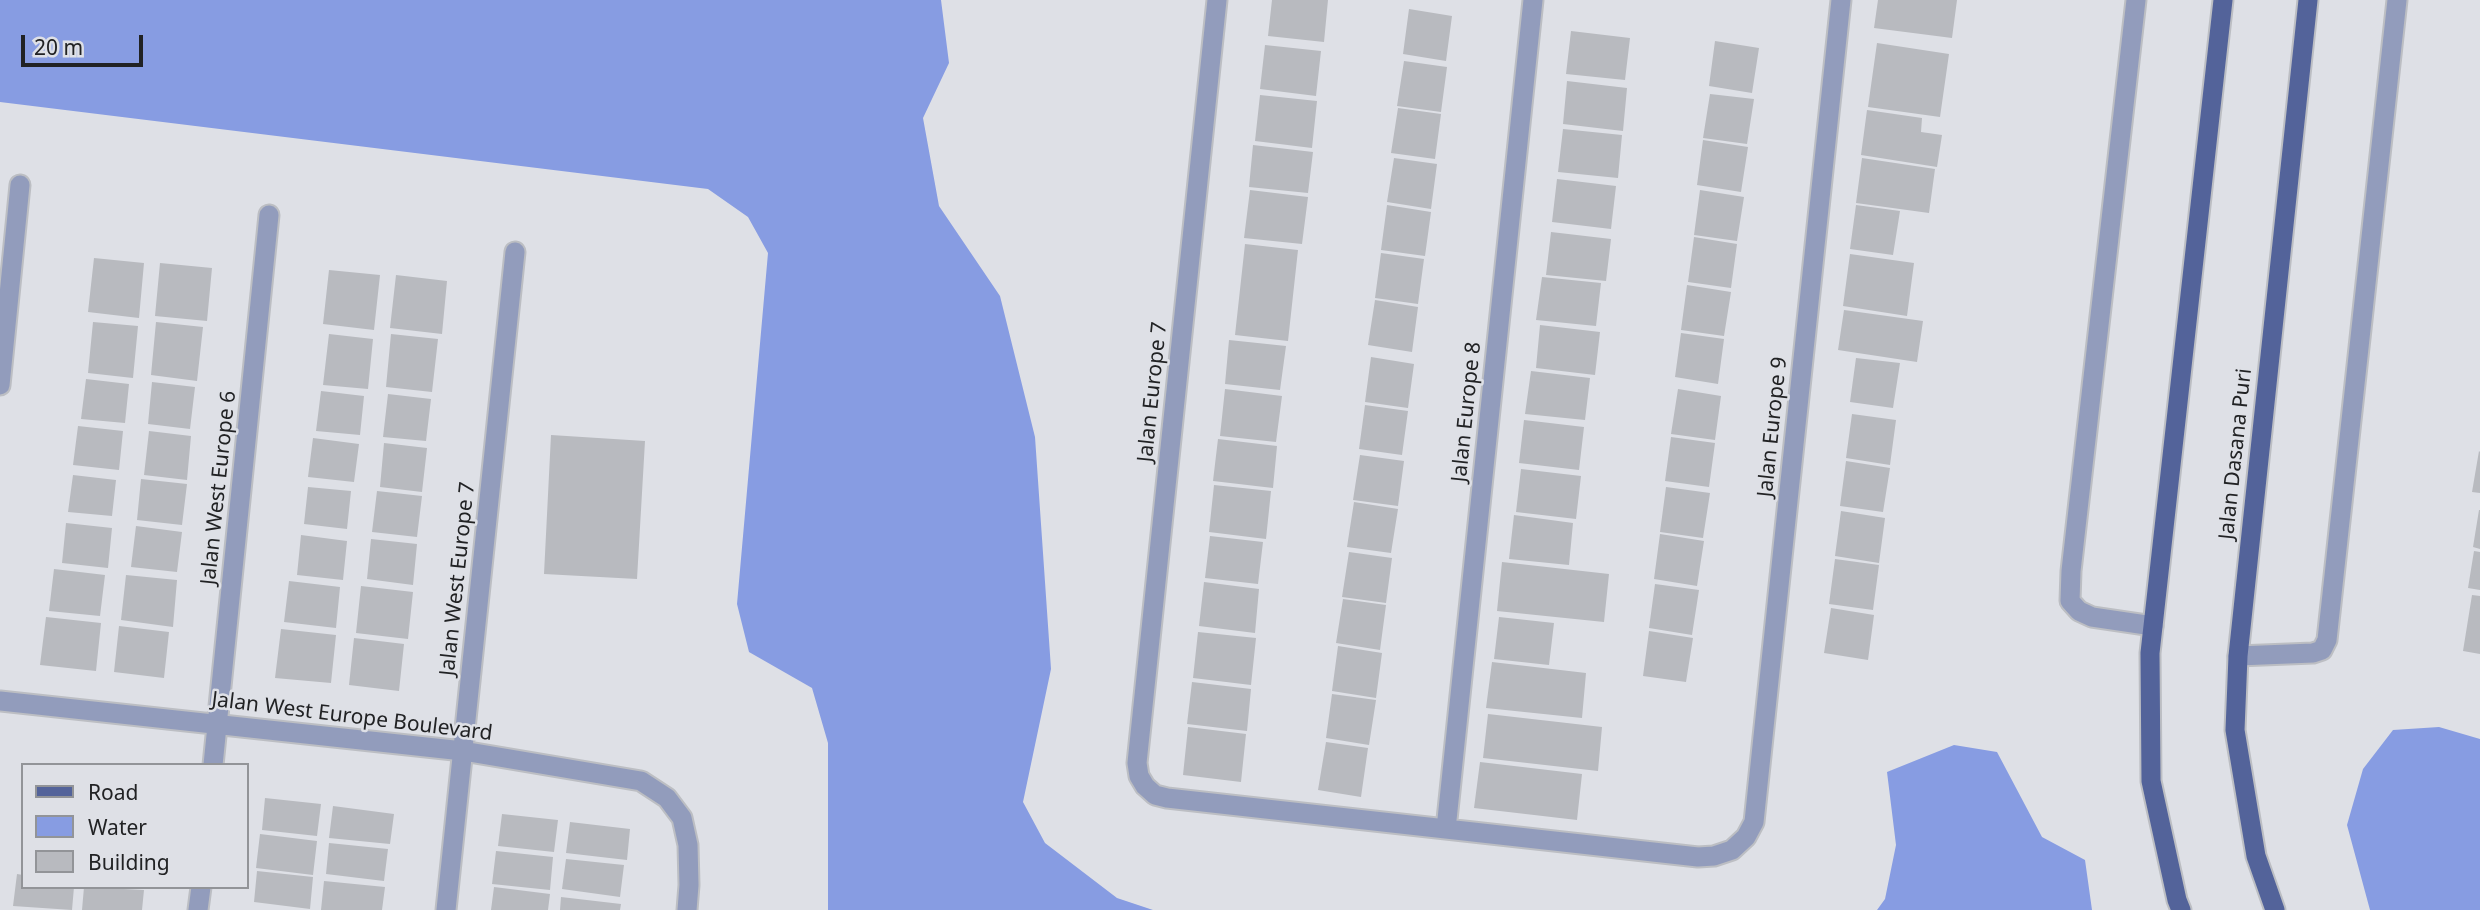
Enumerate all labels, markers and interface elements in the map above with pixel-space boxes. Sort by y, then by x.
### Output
scale bar [24,21,147,65]
text: 20 m [34,33,83,61]
street label: Jalan Europe 7 [1133,321,1173,463]
street label: Jalan Europe 8 [1447,341,1487,483]
street label: Jalan Europe 9 [1753,356,1793,498]
street label: Jalan Dasana Puri [2214,367,2258,541]
street label: Jalan West Europe 6 [196,390,242,586]
street label: Jalan West Europe 7 [435,481,481,677]
street label: Jalan West Europe Boulevard [210,687,494,747]
legend [21,763,248,889]
text: Road [88,778,138,806]
text: Water [88,813,147,841]
text: Building [88,848,170,876]

